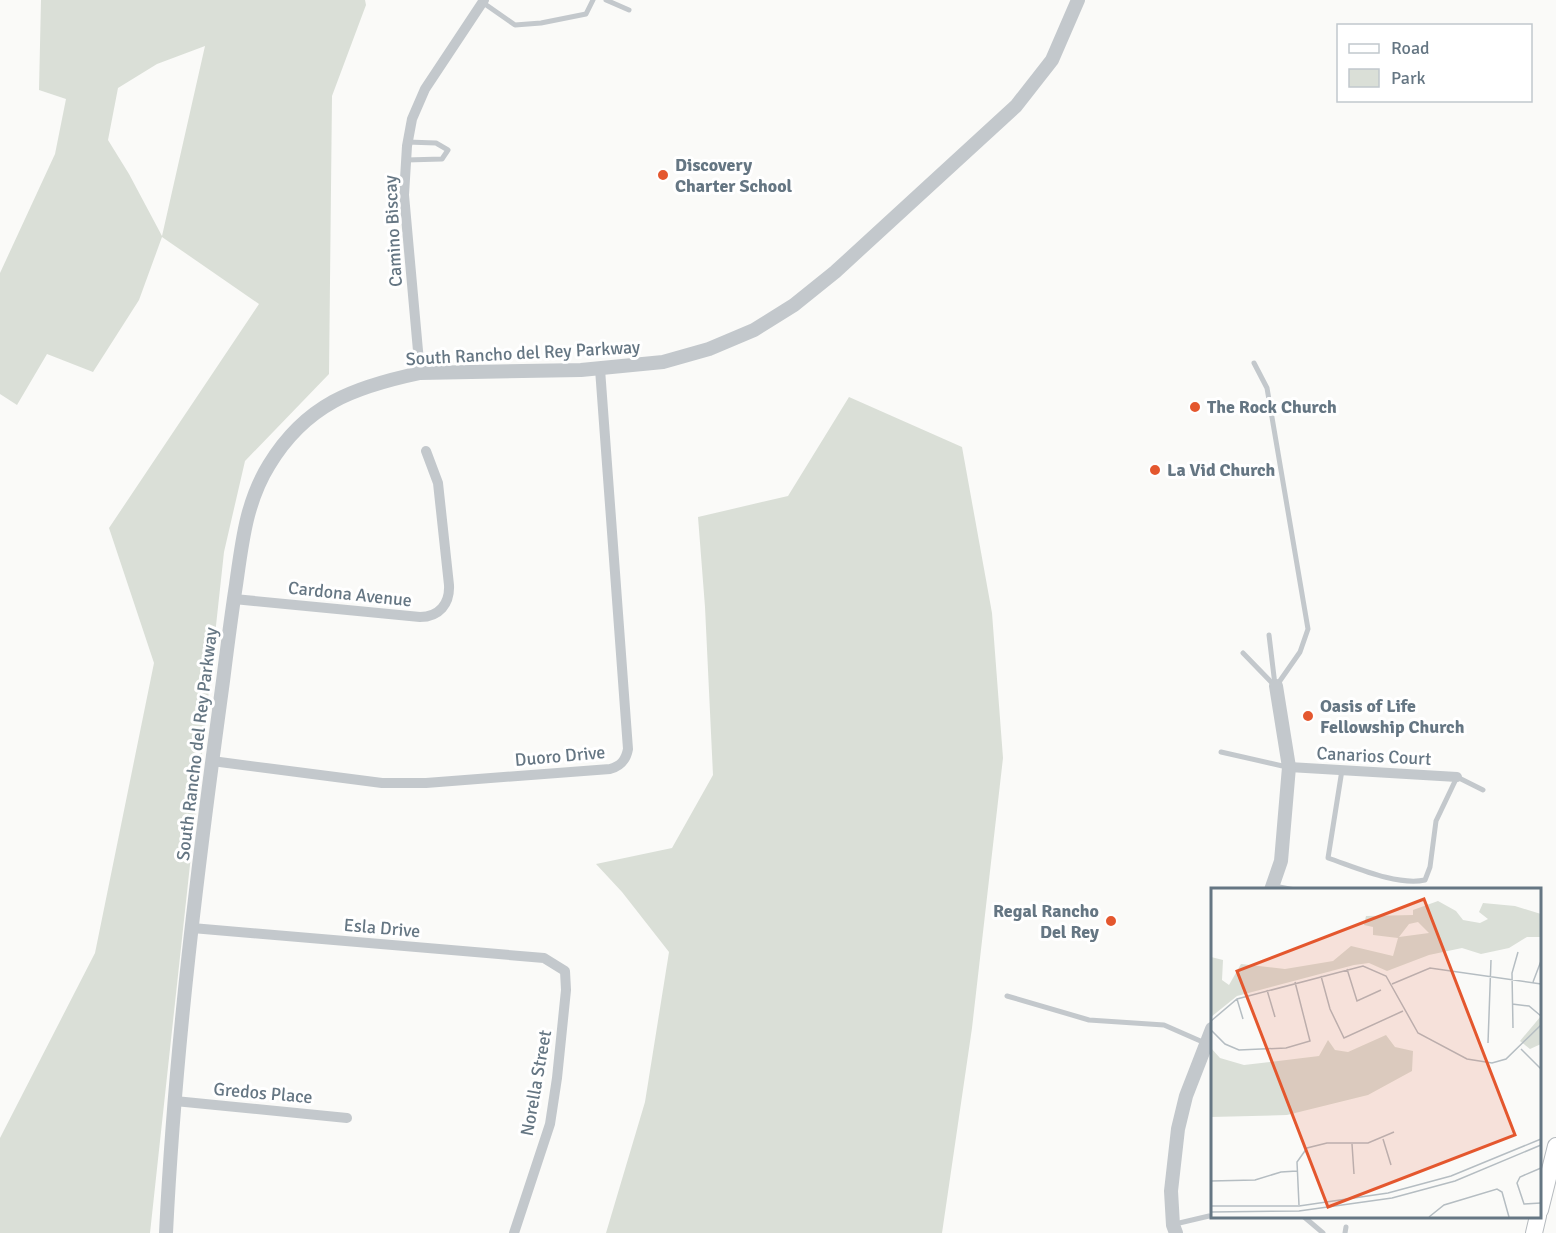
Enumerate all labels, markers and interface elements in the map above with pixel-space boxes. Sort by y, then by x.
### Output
legend [1337,24,1532,102]
text: Road [1391,37,1430,59]
text: Park [1391,67,1426,89]
place label: Discovery Charter School [675,154,793,197]
marker: Discovery Charter School [656,168,670,182]
street label: Camino Biscay [379,174,407,287]
street label: South Rancho del Rey Parkway [405,336,641,370]
place label: The Rock Church [1207,396,1337,418]
marker: The Rock Church [1188,400,1202,414]
place label: La Vid Church [1167,459,1276,481]
marker: La Vid Church [1148,463,1162,477]
street label: Cardona Avenue [287,577,413,611]
street label: South Rancho del Rey Parkway [172,626,222,862]
place label: Oasis of Life Fellowship Church [1320,695,1465,738]
marker: Oasis of Life Fellowship Church [1301,709,1315,723]
street label: Duoro Drive [514,741,606,771]
street label: Canarios Court [1316,742,1432,770]
inset map [1211,888,1541,1218]
place label: Regal Rancho Del Rey [993,900,1099,943]
street label: Esla Drive [343,914,421,942]
marker: Regal Rancho Del Rey [1104,914,1118,928]
street label: Norella Street [516,1028,556,1138]
street label: Gredos Place [212,1078,314,1108]

